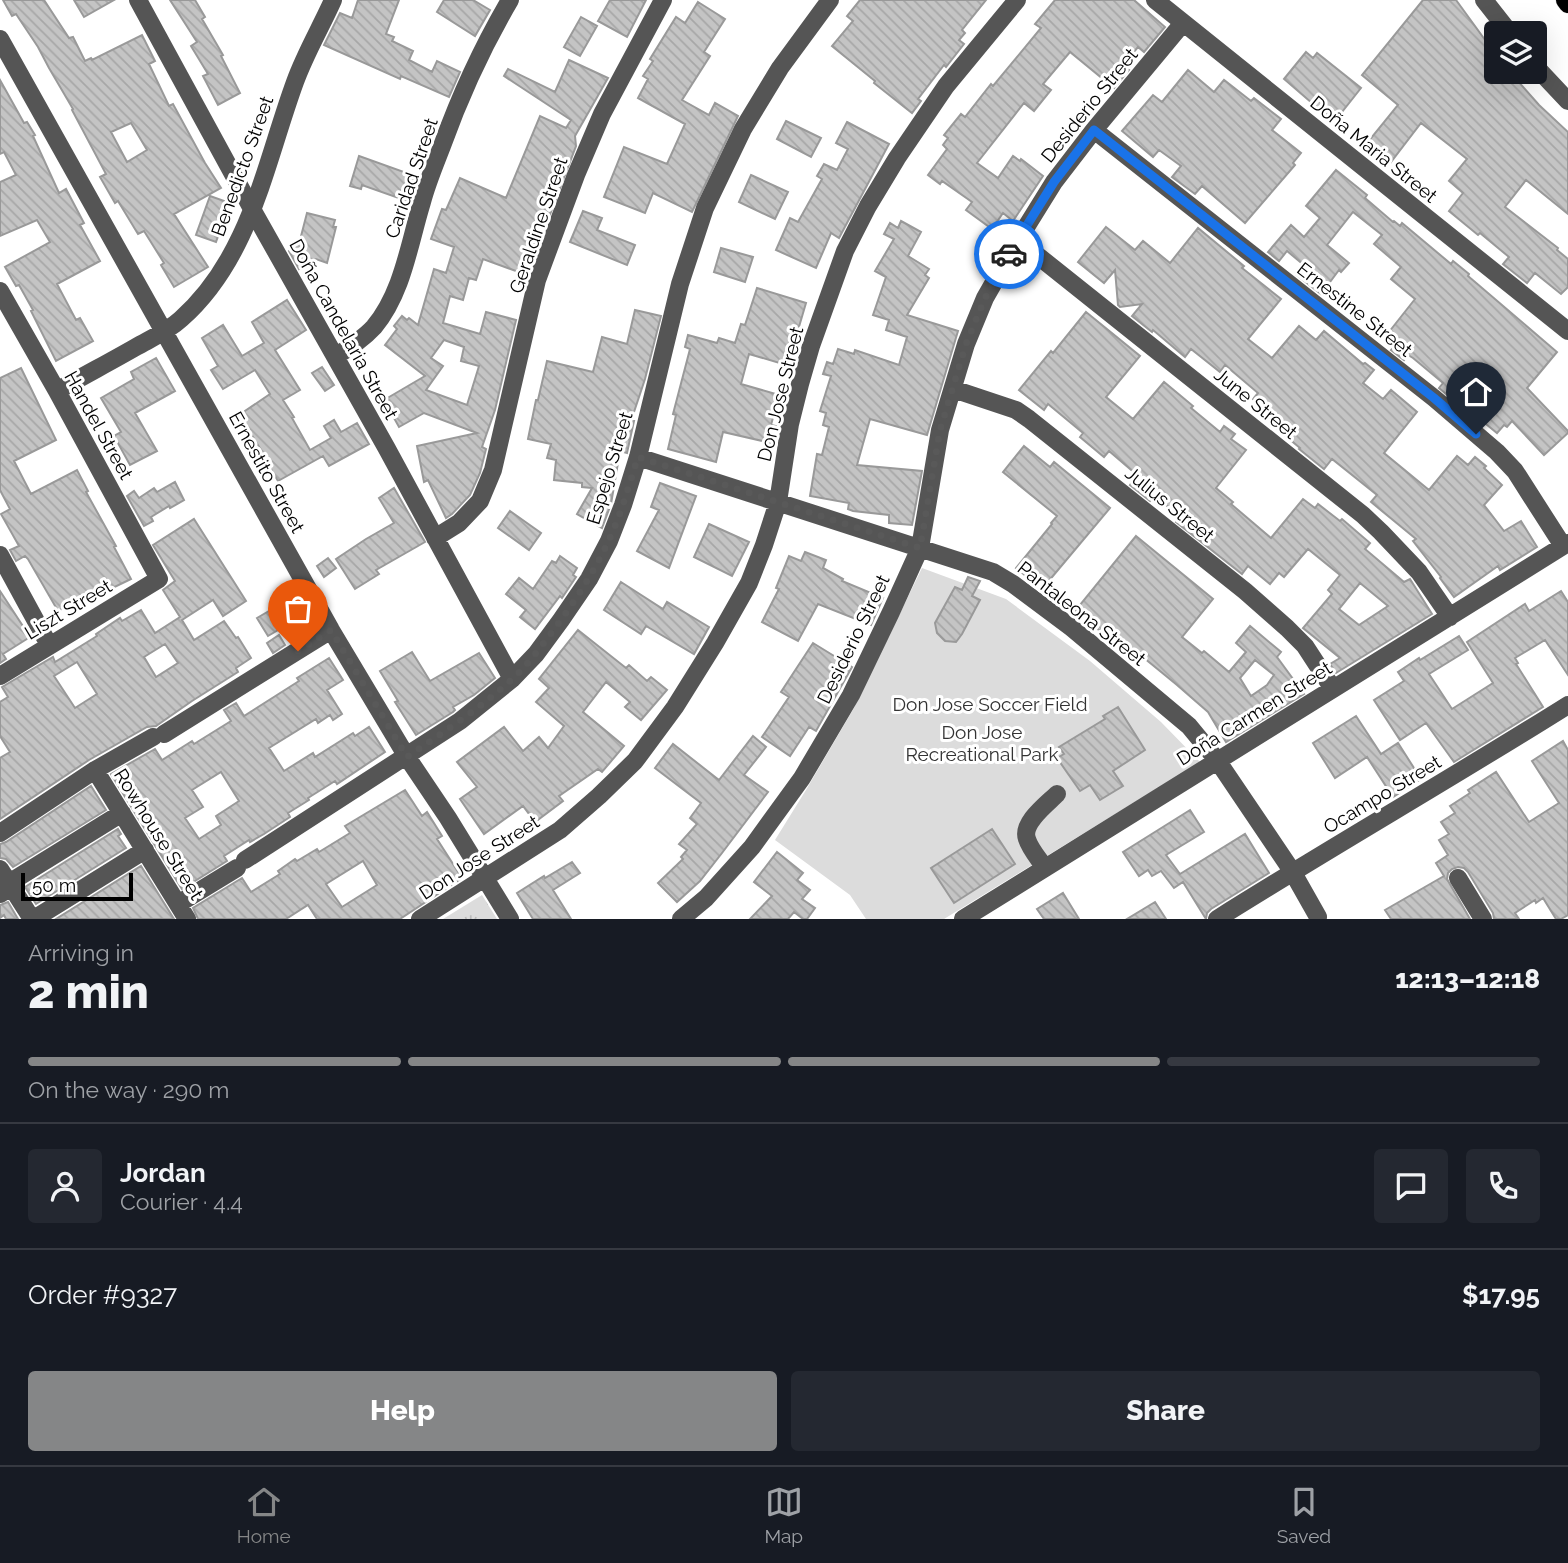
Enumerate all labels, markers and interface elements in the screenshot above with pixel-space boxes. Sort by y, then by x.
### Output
map controls [1484,21,1547,84]
button: layers [1484,21,1547,84]
street label: Desiderio Street [1036,43,1142,167]
street label: Doña Maria Street [1306,91,1442,207]
street label: Benedicto Street [206,92,278,239]
street label: Caridad Street [380,114,442,241]
street label: Geraldine Street [504,153,572,296]
courier [974,219,1044,289]
street label: Doña Candelaria Street [285,235,403,424]
icon: car [990,235,1028,273]
street label: Ernestine Street [1293,257,1417,361]
street label: Don Jose Street [753,324,808,464]
pin [1446,362,1506,434]
street label: June Street [1210,363,1302,443]
street label: Handel Street [60,367,138,484]
icon: home [1457,373,1495,411]
street label: Ernestito Street [225,408,310,537]
street label: Espejo Street [581,408,637,527]
street label: Julius Street [1121,462,1219,547]
street label: Pantaleona Street [1014,556,1151,670]
street label: Desiderio Street [812,570,894,707]
street label: Liszt Street [20,574,116,644]
pin [268,579,328,651]
icon: bag [279,590,317,628]
street label: Doña Carmen Street [1173,656,1336,770]
park label: Don Jose Soccer Field [893,693,1087,715]
park label: Don Jose Recreational Park [906,721,1058,765]
street label: Ocampo Street [1319,750,1445,838]
street label: Rowhouse Street [110,765,208,904]
street label: Don Jose Street [415,810,544,904]
scale bar [21,870,133,902]
text: 50 m [32,874,76,896]
text: Arriving in [28,939,134,966]
text: 12:13–12:18 [1395,964,1540,994]
text: 2 min [28,965,149,1019]
text: On the way · 290 m [28,1076,229,1103]
button: person [28,1149,102,1223]
button: chat [1374,1149,1448,1223]
button: phone [1466,1149,1540,1223]
text: Jordan [120,1158,206,1188]
text: Courier · 4.4 [120,1188,243,1215]
text: Order #9327 [28,1280,177,1310]
text: $17.95 [1462,1280,1540,1310]
button: Help [28,1371,777,1451]
button: Share [791,1371,1540,1451]
tab: Home [237,1483,291,1547]
tab: Map [764,1483,803,1547]
tab: Saved [1277,1483,1331,1547]

